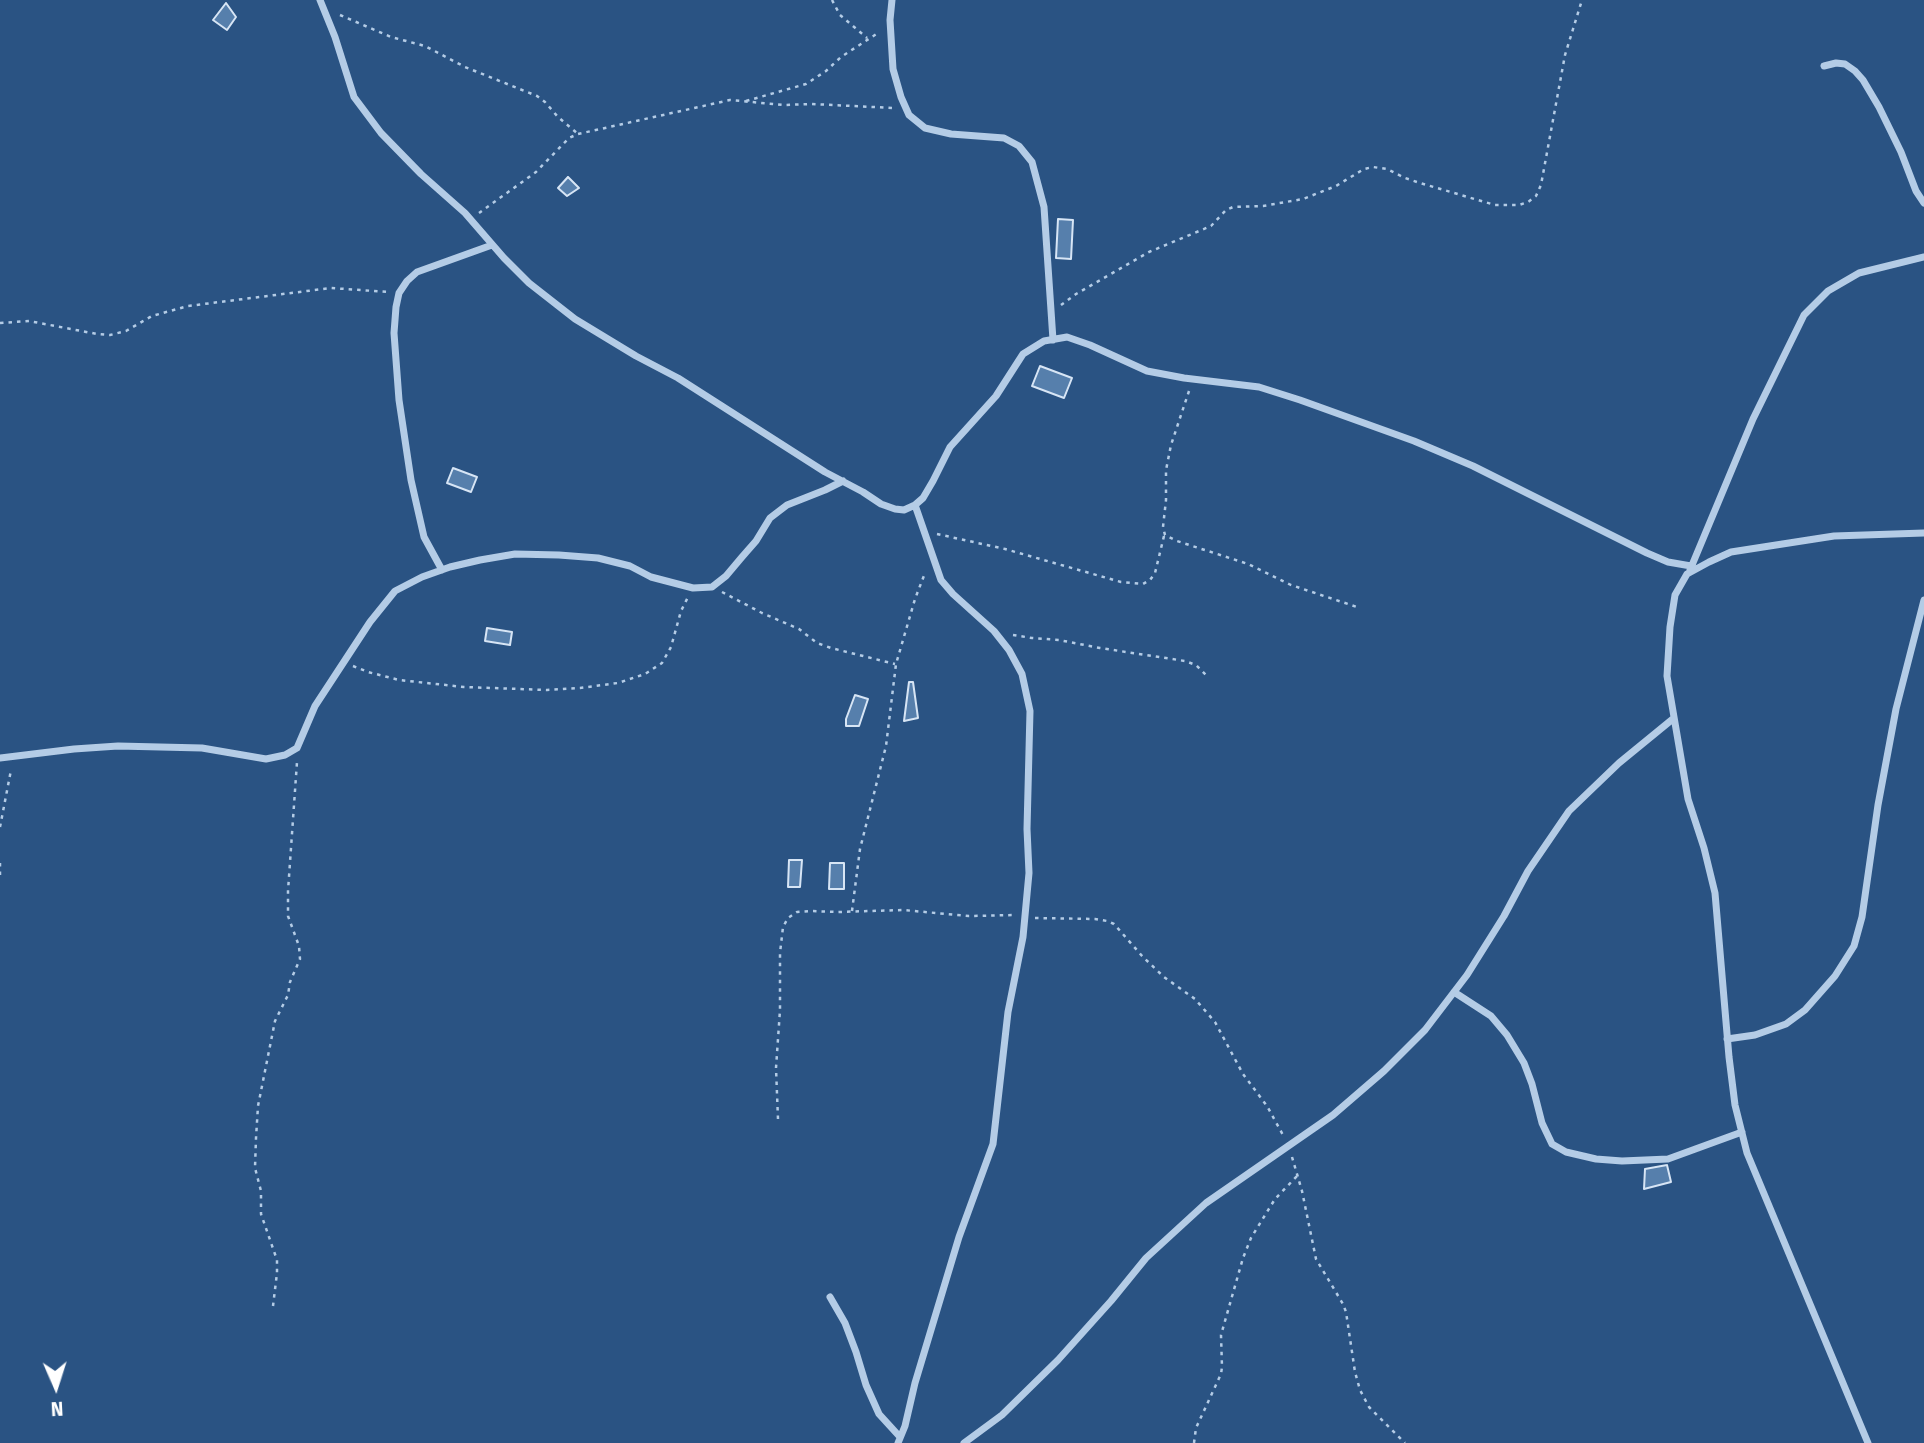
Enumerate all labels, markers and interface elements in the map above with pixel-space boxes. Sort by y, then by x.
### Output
north arrow [21,1352,91,1422]
text: N [50,1397,64,1420]

